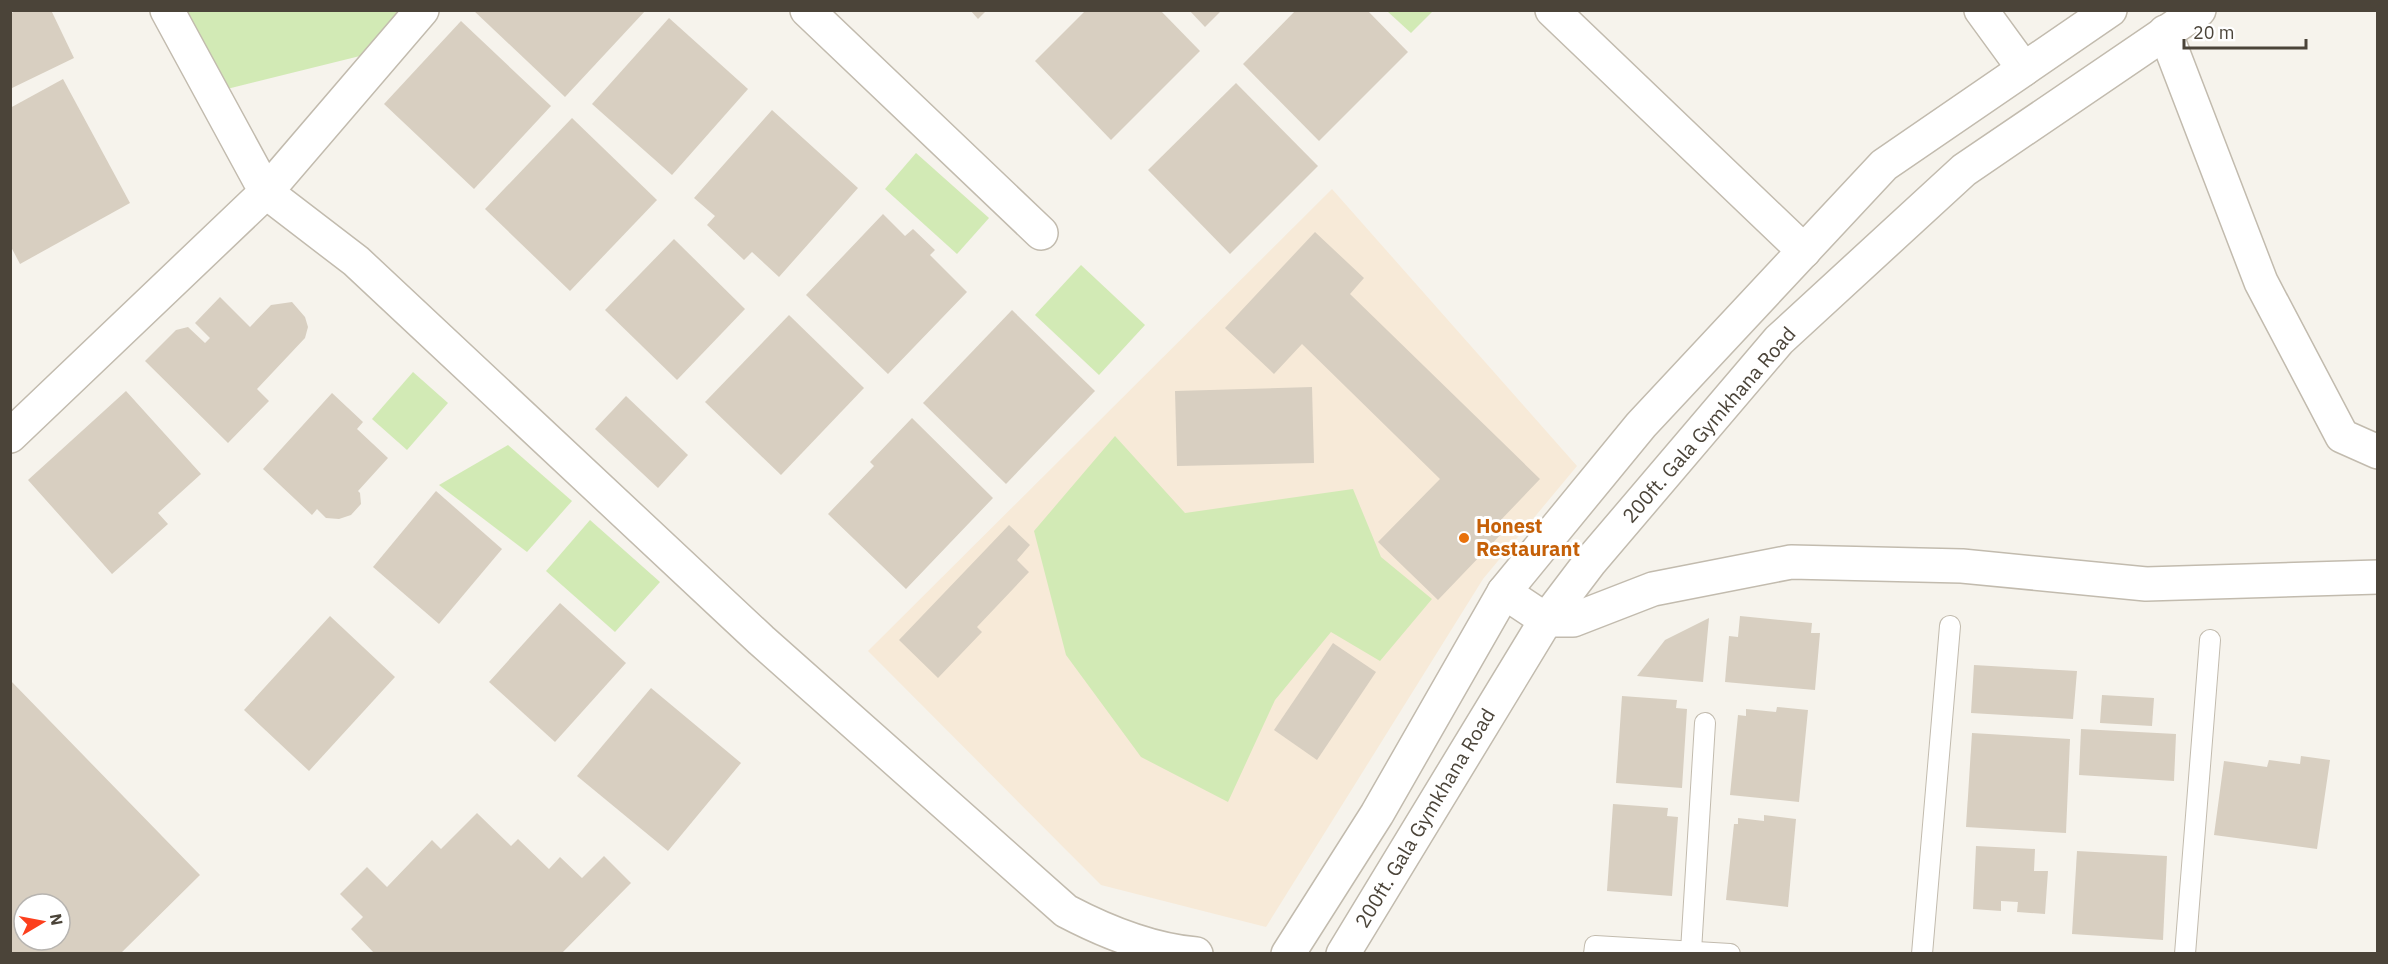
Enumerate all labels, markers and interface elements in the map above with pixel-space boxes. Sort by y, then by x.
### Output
scale bar [2184,12,2306,50]
text: 20 m [2193,21,2235,44]
street label: 200ft. Gala Gymkhana Road [1616,321,1801,529]
place label: Honest Restaurant [1476,512,1580,562]
marker: Honest Restaurant [1457,531,1471,545]
street label: 200ft. Gala Gymkhana Road [1348,703,1501,933]
north arrow [12,892,72,952]
text: N [46,912,68,927]

